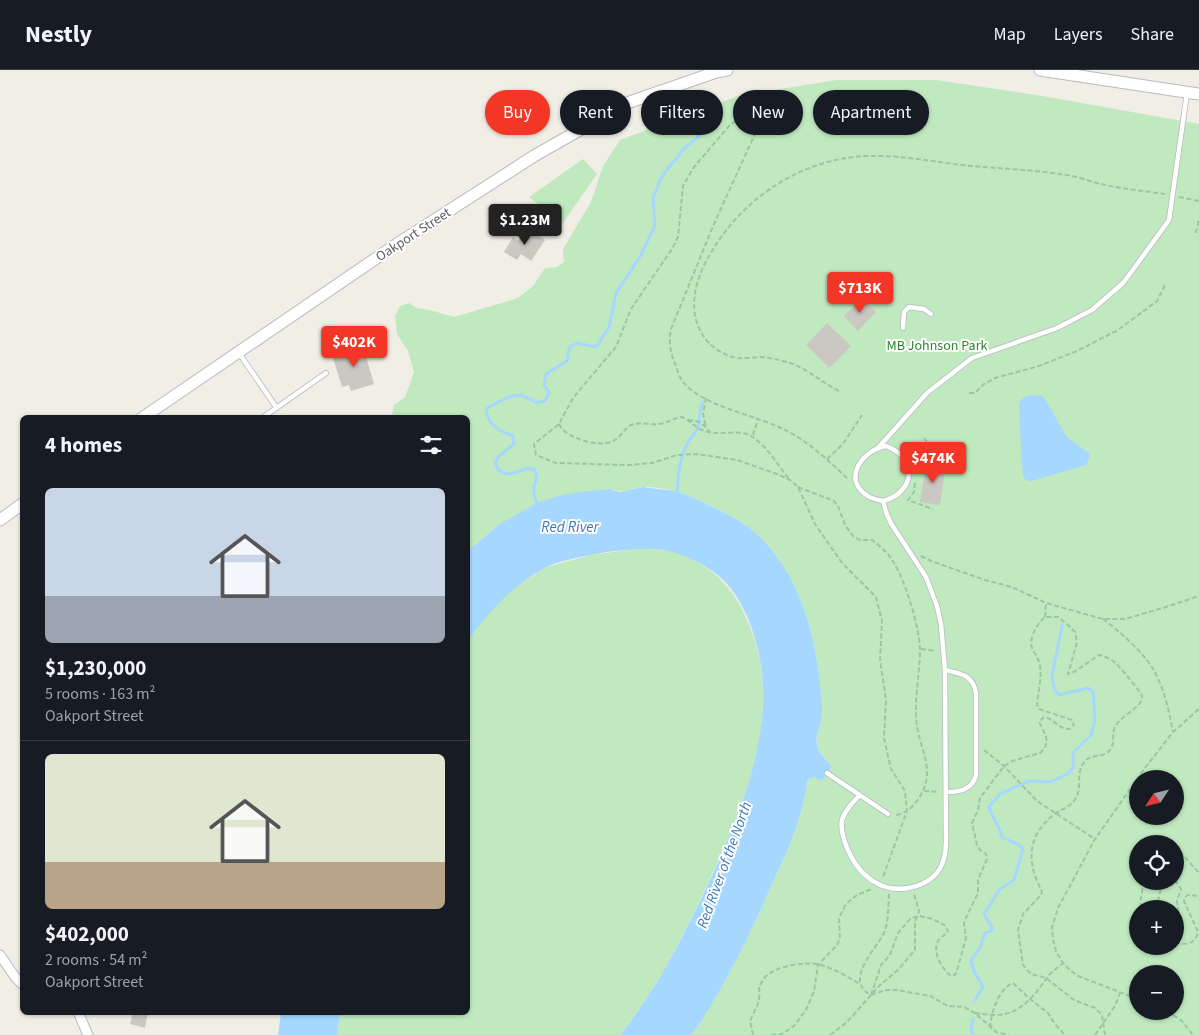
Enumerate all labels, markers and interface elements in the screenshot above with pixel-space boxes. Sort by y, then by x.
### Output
text: Nestly [25,17,92,52]
text: Map [994,22,1026,47]
text: Layers [1054,22,1103,47]
text: Share [1131,22,1174,47]
chip: Buy [485,90,550,135]
chip: Rent [560,90,631,135]
chip: Filters [641,90,723,135]
chip: New [733,90,803,135]
chip: Apartment [813,90,929,135]
street label: Oakport Street [372,203,455,267]
pin: $1.23M [484,204,566,246]
text: $1.23M [500,209,550,231]
pin: $713K [825,272,895,314]
text: $713K [838,277,882,299]
pin: $402K [319,326,389,368]
text: $402K [332,331,376,353]
park label: MB Johnson Park [887,336,987,356]
text: 4 homes [45,430,122,460]
icon: filters [417,431,445,459]
pin: $474K [898,442,968,484]
text: $474K [911,447,955,469]
water label: Red River [541,517,600,538]
icon: home [200,521,290,611]
text: $1,230,000 [45,653,146,683]
text: 5 rooms · 163 m² [45,683,155,705]
text: Oakport Street [45,705,143,727]
north arrow [1129,770,1184,825]
map controls [1129,770,1184,1020]
icon: home [200,786,290,876]
water label: Red River of the North [692,799,757,931]
button: locate [1129,835,1184,890]
button: + [1129,900,1184,955]
text: $402,000 [45,919,129,949]
text: 2 rooms · 54 m² [45,949,147,971]
button: − [1129,965,1184,1020]
text: Oakport Street [45,971,143,993]

